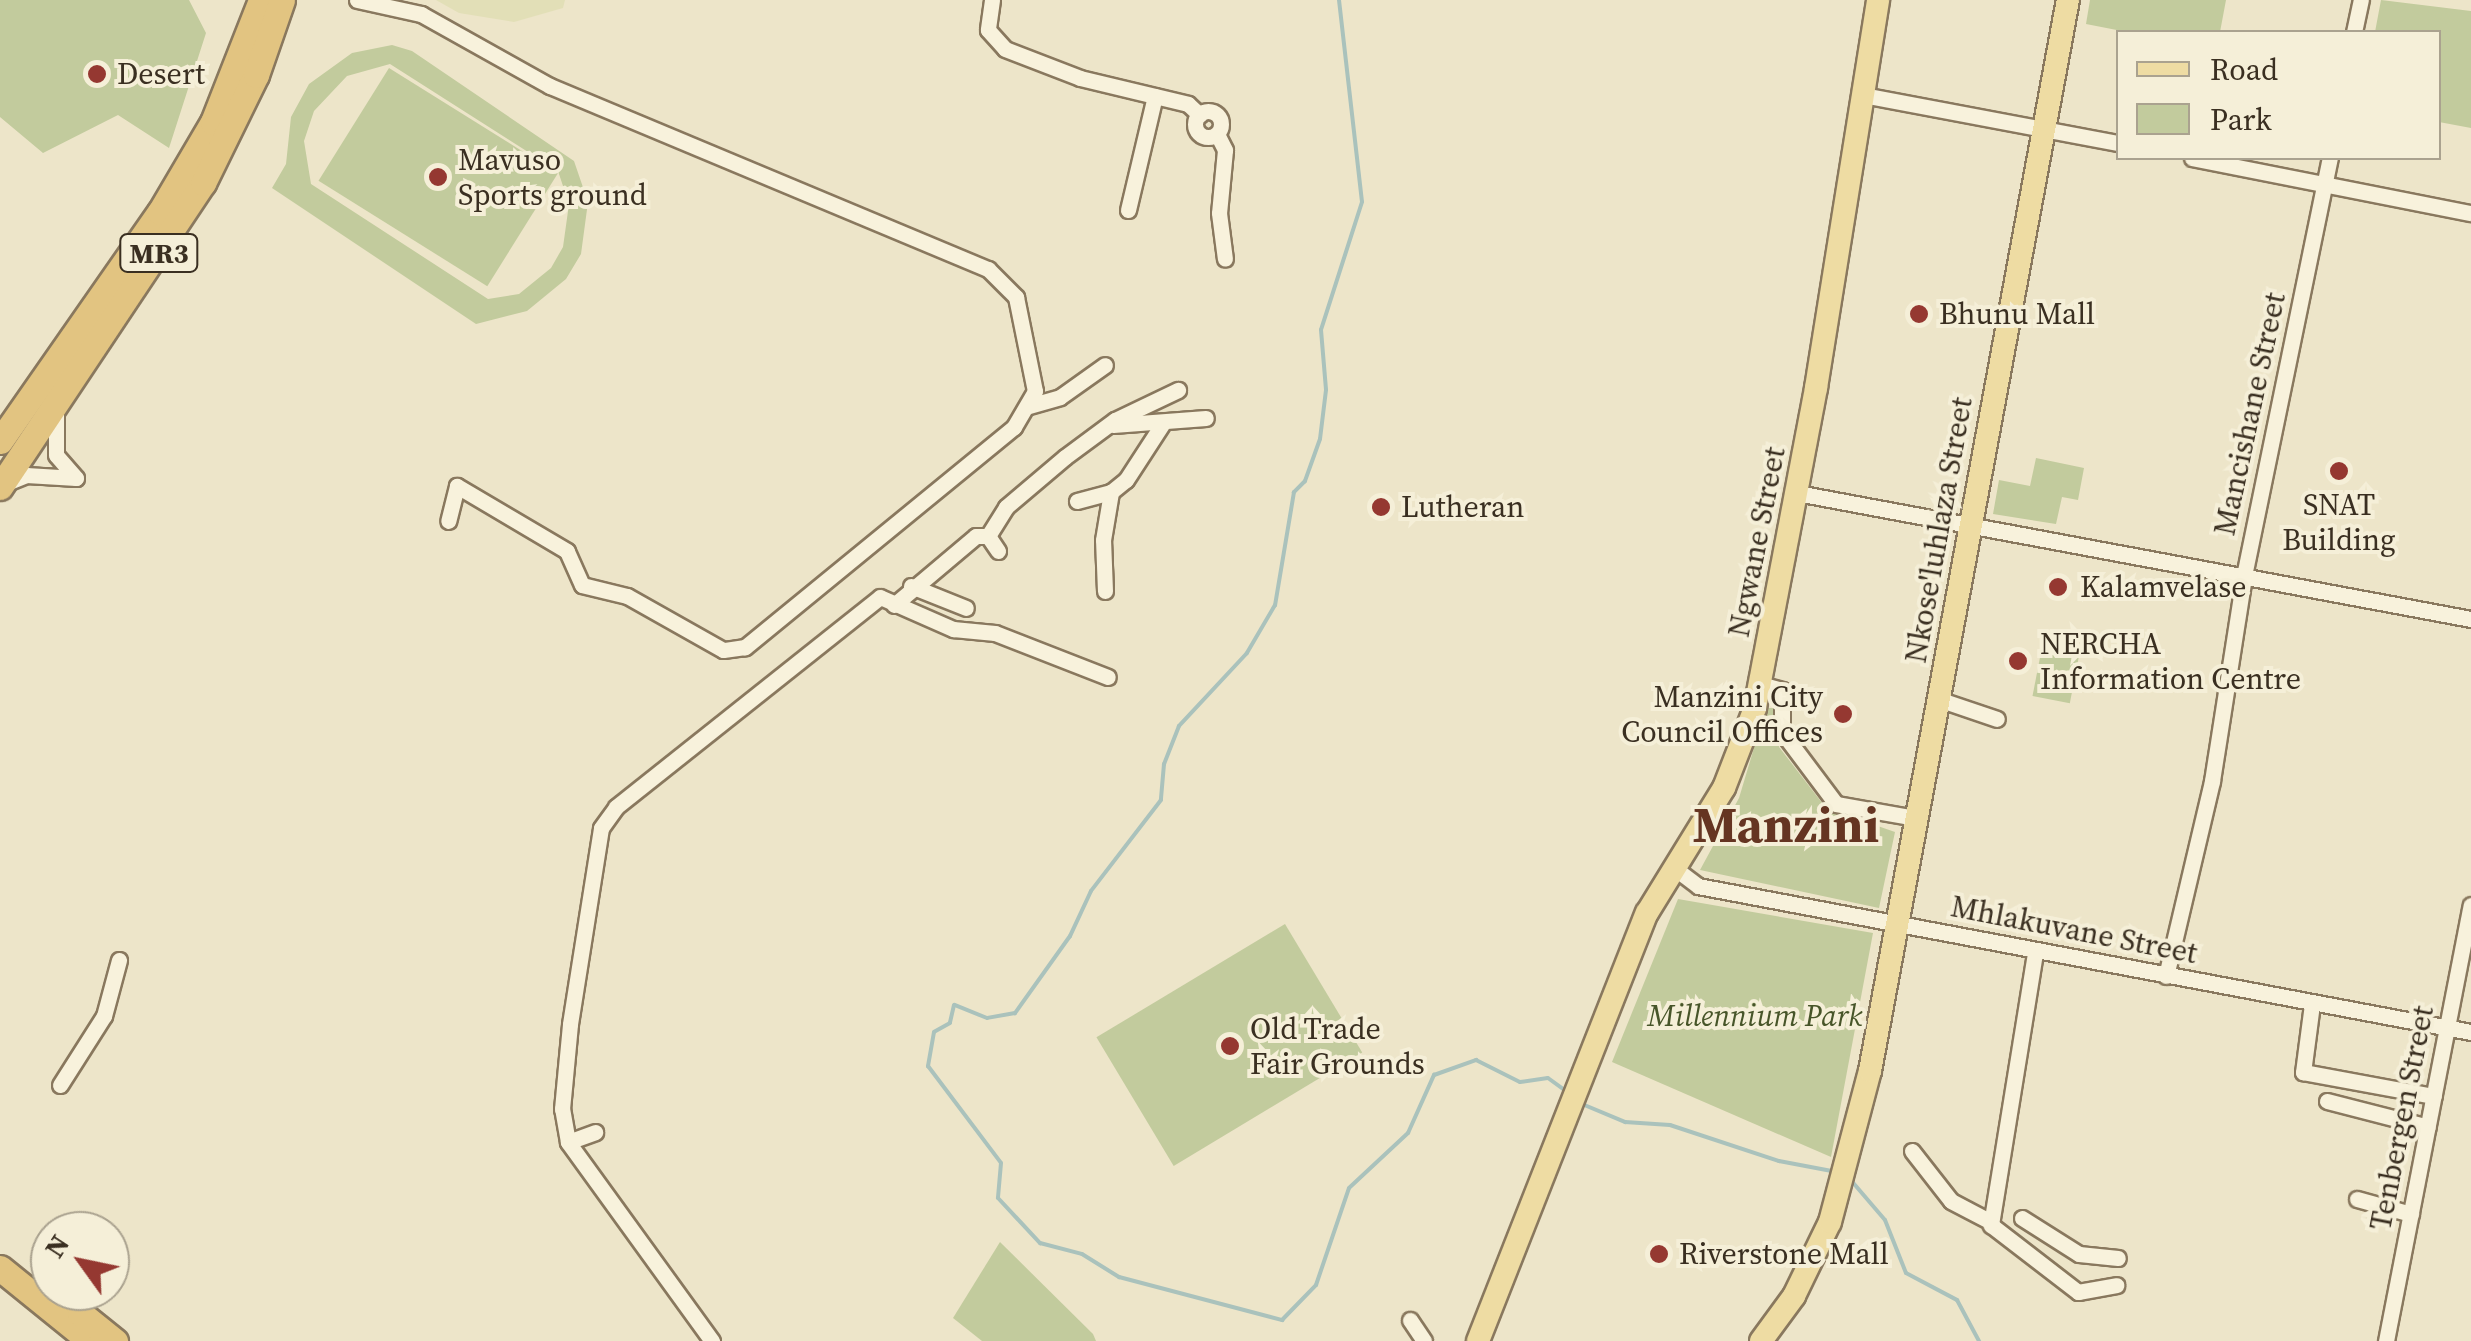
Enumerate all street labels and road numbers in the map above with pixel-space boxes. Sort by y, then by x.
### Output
road number: MR3 [119,230,199,276]
street label: Mancishane Street [2207,289,2293,539]
street label: Nkose'luhlaza Street [1898,394,1980,666]
street label: Ngwane Street [1721,444,1793,640]
street label: Mhlakuvane Street [1948,888,2200,972]
street label: Tenbergen Street [2363,1003,2441,1233]

